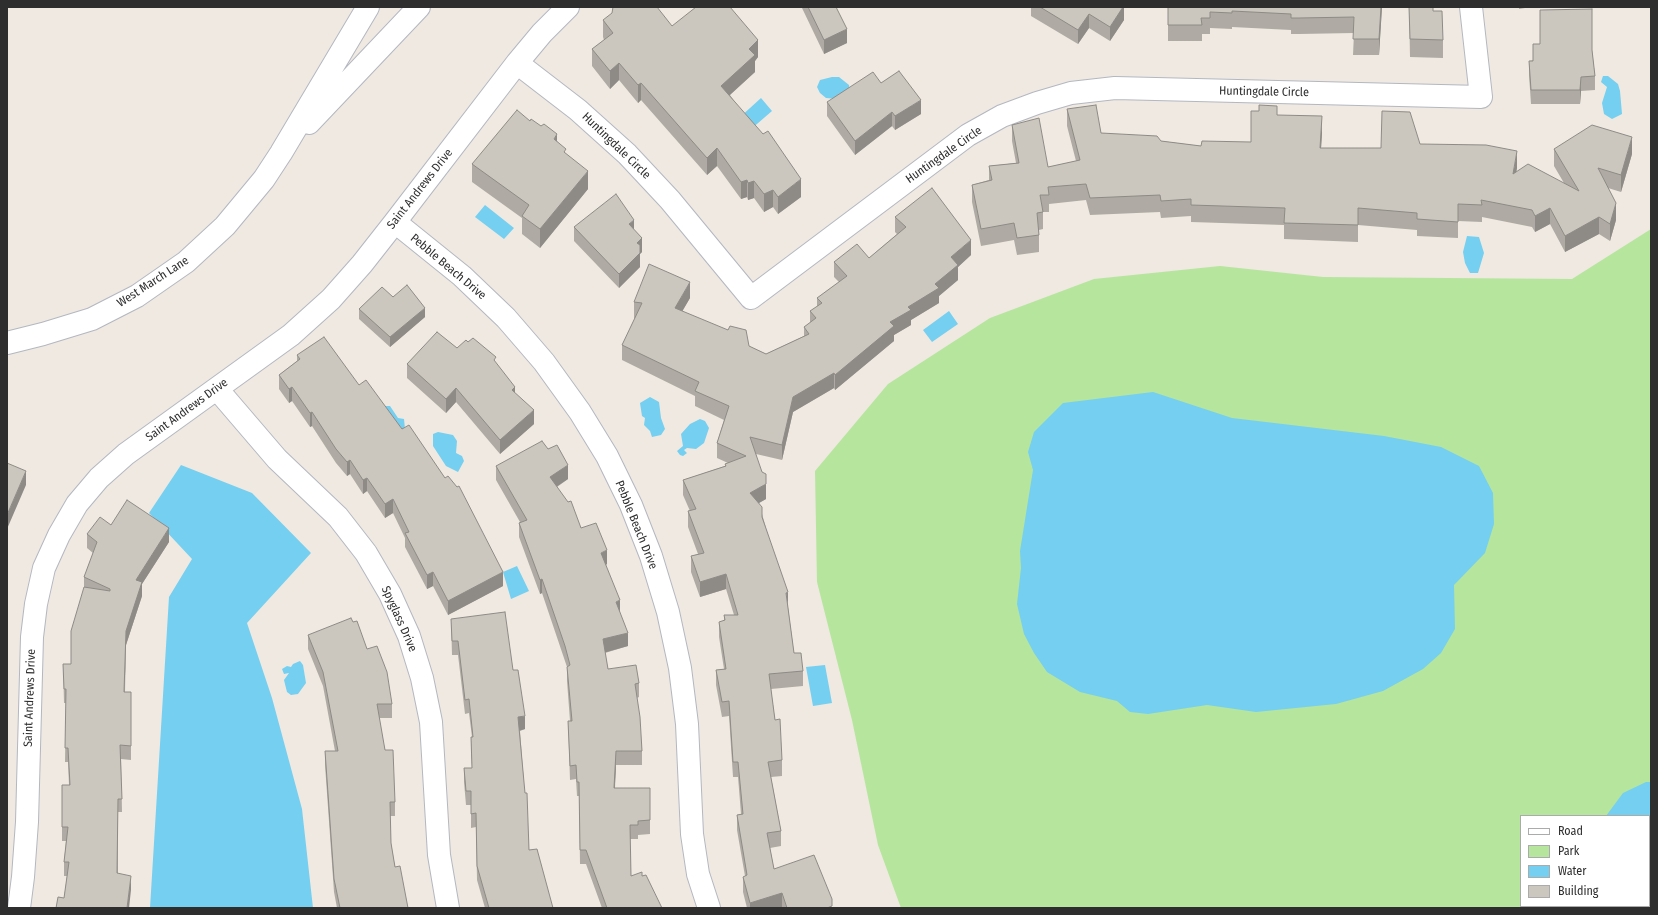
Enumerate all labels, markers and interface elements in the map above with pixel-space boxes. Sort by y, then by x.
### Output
street label: Huntingdale Circle [1219,84,1309,100]
street label: Huntingdale Circle [579,110,653,182]
street label: Huntingdale Circle [903,123,985,187]
street label: Saint Andrews Drive [384,146,456,232]
street label: Pebble Beach Drive [407,231,489,303]
street label: West March Lane [114,253,192,311]
street label: Saint Andrews Drive [143,375,231,445]
street label: Pebble Beach Drive [612,479,660,571]
street label: Spyglass Drive [378,584,420,654]
street label: Saint Andrews Drive [21,649,39,747]
legend [1520,815,1650,907]
text: Road [1558,824,1583,838]
text: Park [1558,844,1579,858]
text: Water [1558,864,1586,878]
text: Building [1558,884,1598,898]

